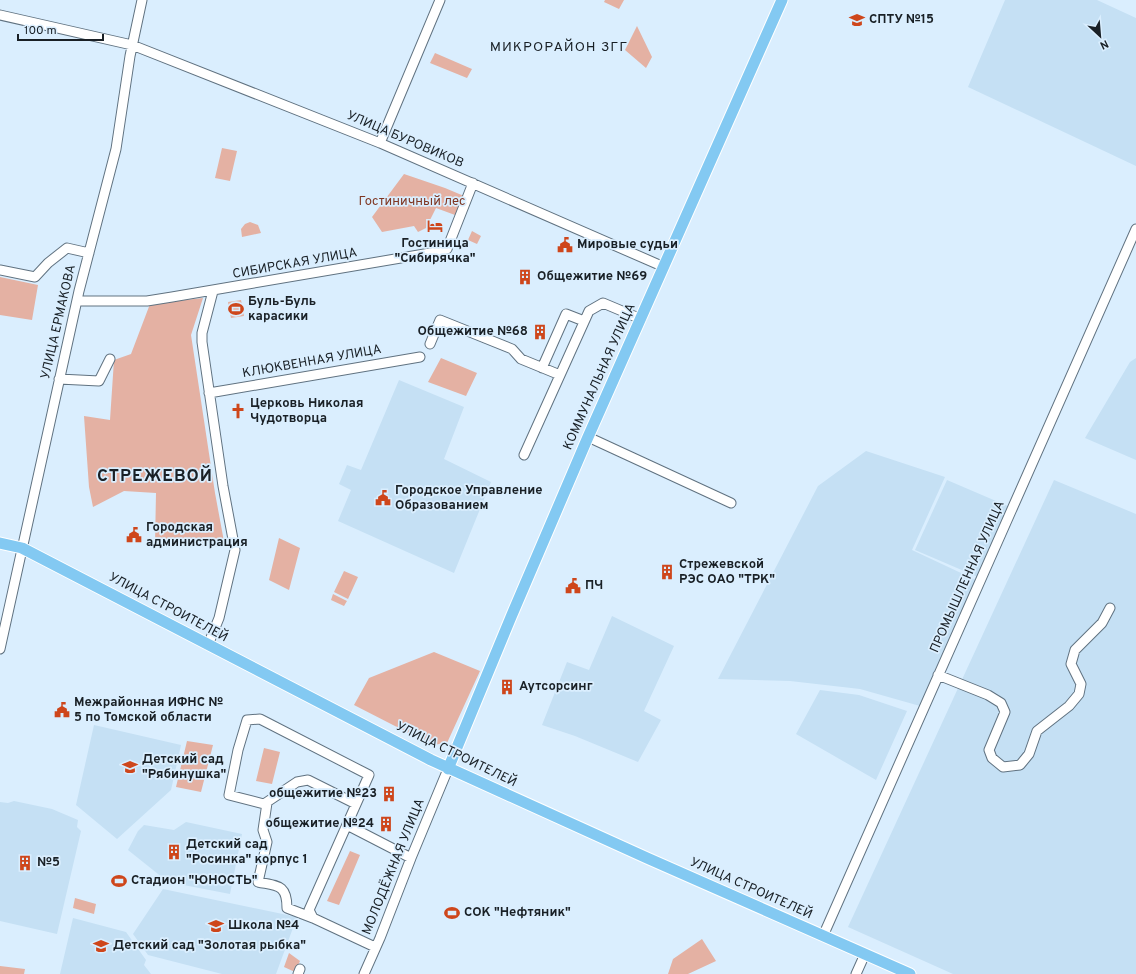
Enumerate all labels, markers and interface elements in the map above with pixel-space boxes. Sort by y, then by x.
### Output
school or university icon: СПТУ №15 [848,11,866,29]
place label: СПТУ №15 [869,12,934,28]
scale bar [18,16,103,42]
north arrow [1080,16,1120,56]
text: 100 m [24,23,57,39]
text: N [1097,36,1111,52]
district label: МИКРОРАЙОН 3ГГ [490,38,628,56]
street label: УЛИЦА БУРОВИКОВ [344,108,466,172]
park label: Гостиничный лес [358,194,466,210]
hotel icon: Гостиница "Сибирячка" [426,217,444,235]
place label: Гостиница "Сибирячка" [394,236,476,267]
public building icon: Мировые судьи [556,236,574,254]
place label: Мировые судьи [577,237,678,253]
street label: СИБИРСКАЯ УЛИЦА [231,245,359,283]
street label: УЛИЦА ЕРМАКОВА [38,263,80,381]
building icon: Общежитие №69 [516,268,534,286]
place label: Общежитие №69 [537,269,647,285]
place label: Буль-Буль карасики [248,294,316,325]
sports icon: Буль-Буль карасики [227,300,245,318]
street label: КОММУНАЛЬНАЯ УЛИЦА [560,301,640,453]
building icon: Общежитие №68 [531,323,549,341]
place label: Общежитие №68 [418,324,528,340]
street label: КЛЮКВЕННАЯ УЛИЦА [241,342,383,382]
place label: Церковь Николая Чудотворца [250,396,363,427]
church icon: Церковь Николая Чудотворца [229,402,247,420]
district label: СТРЕЖЕВОЙ [97,465,213,488]
place label: Городское Управление Образованием [395,483,543,514]
public building icon: Городское Управление Образованием [374,489,392,507]
street label: ПРОМЫШЛЕННАЯ УЛИЦА [927,498,1009,655]
place label: Городская администрация [146,520,248,551]
public building icon: Городская администрация [125,526,143,544]
place label: Стрежевской РЭС ОАО "ТРК" [679,557,775,588]
building icon: Стрежевской РЭС ОАО "ТРК" [658,563,676,581]
street label: УЛИЦА СТРОИТЕЛЕЙ [106,568,231,646]
public building icon: ПЧ [564,577,582,595]
place label: ПЧ [585,578,603,594]
building icon: Аутсорсинг [498,678,516,696]
place label: Аутсорсинг [519,679,593,695]
place label: Межрайонная ИФНС № 5 по Томской области [74,695,223,726]
public building icon: Межрайонная ИФНС № 5 по Томской области [53,701,71,719]
street label: УЛИЦА СТРОИТЕЛЕЙ [393,717,520,791]
place label: Детский сад "Рябинушка" [142,752,227,783]
school or university icon: Детский сад "Рябинушка" [121,758,139,776]
building icon: общежитие №23 [380,785,398,803]
place label: общежитие №23 [269,786,377,802]
street label: МОЛОДЁЖНАЯ УЛИЦА [357,796,429,937]
building icon: общежитие №24 [377,815,395,833]
place label: общежитие №24 [265,816,374,832]
place label: Детский сад "Росинка" корпус 1 [186,837,308,868]
building icon: Детский сад "Росинка" корпус 1 [165,843,183,861]
street label: УЛИЦА СТРОИТЕЛЕЙ [687,853,816,923]
building icon: №5 [16,854,34,872]
place label: №5 [37,855,60,871]
sports icon: Стадион "ЮНОСТЬ" [110,872,128,890]
place label: Стадион "ЮНОСТЬ" [131,873,258,889]
sports icon: СОК "Нефтяник" [443,904,461,922]
place label: СОК "Нефтяник" [464,905,571,921]
school or university icon: Школа №4 [207,917,225,935]
place label: Школа №4 [228,918,299,934]
school or university icon: Детский сад "Золотая рыбка" [92,937,110,955]
place label: Детский сад "Золотая рыбка" [113,938,306,954]

